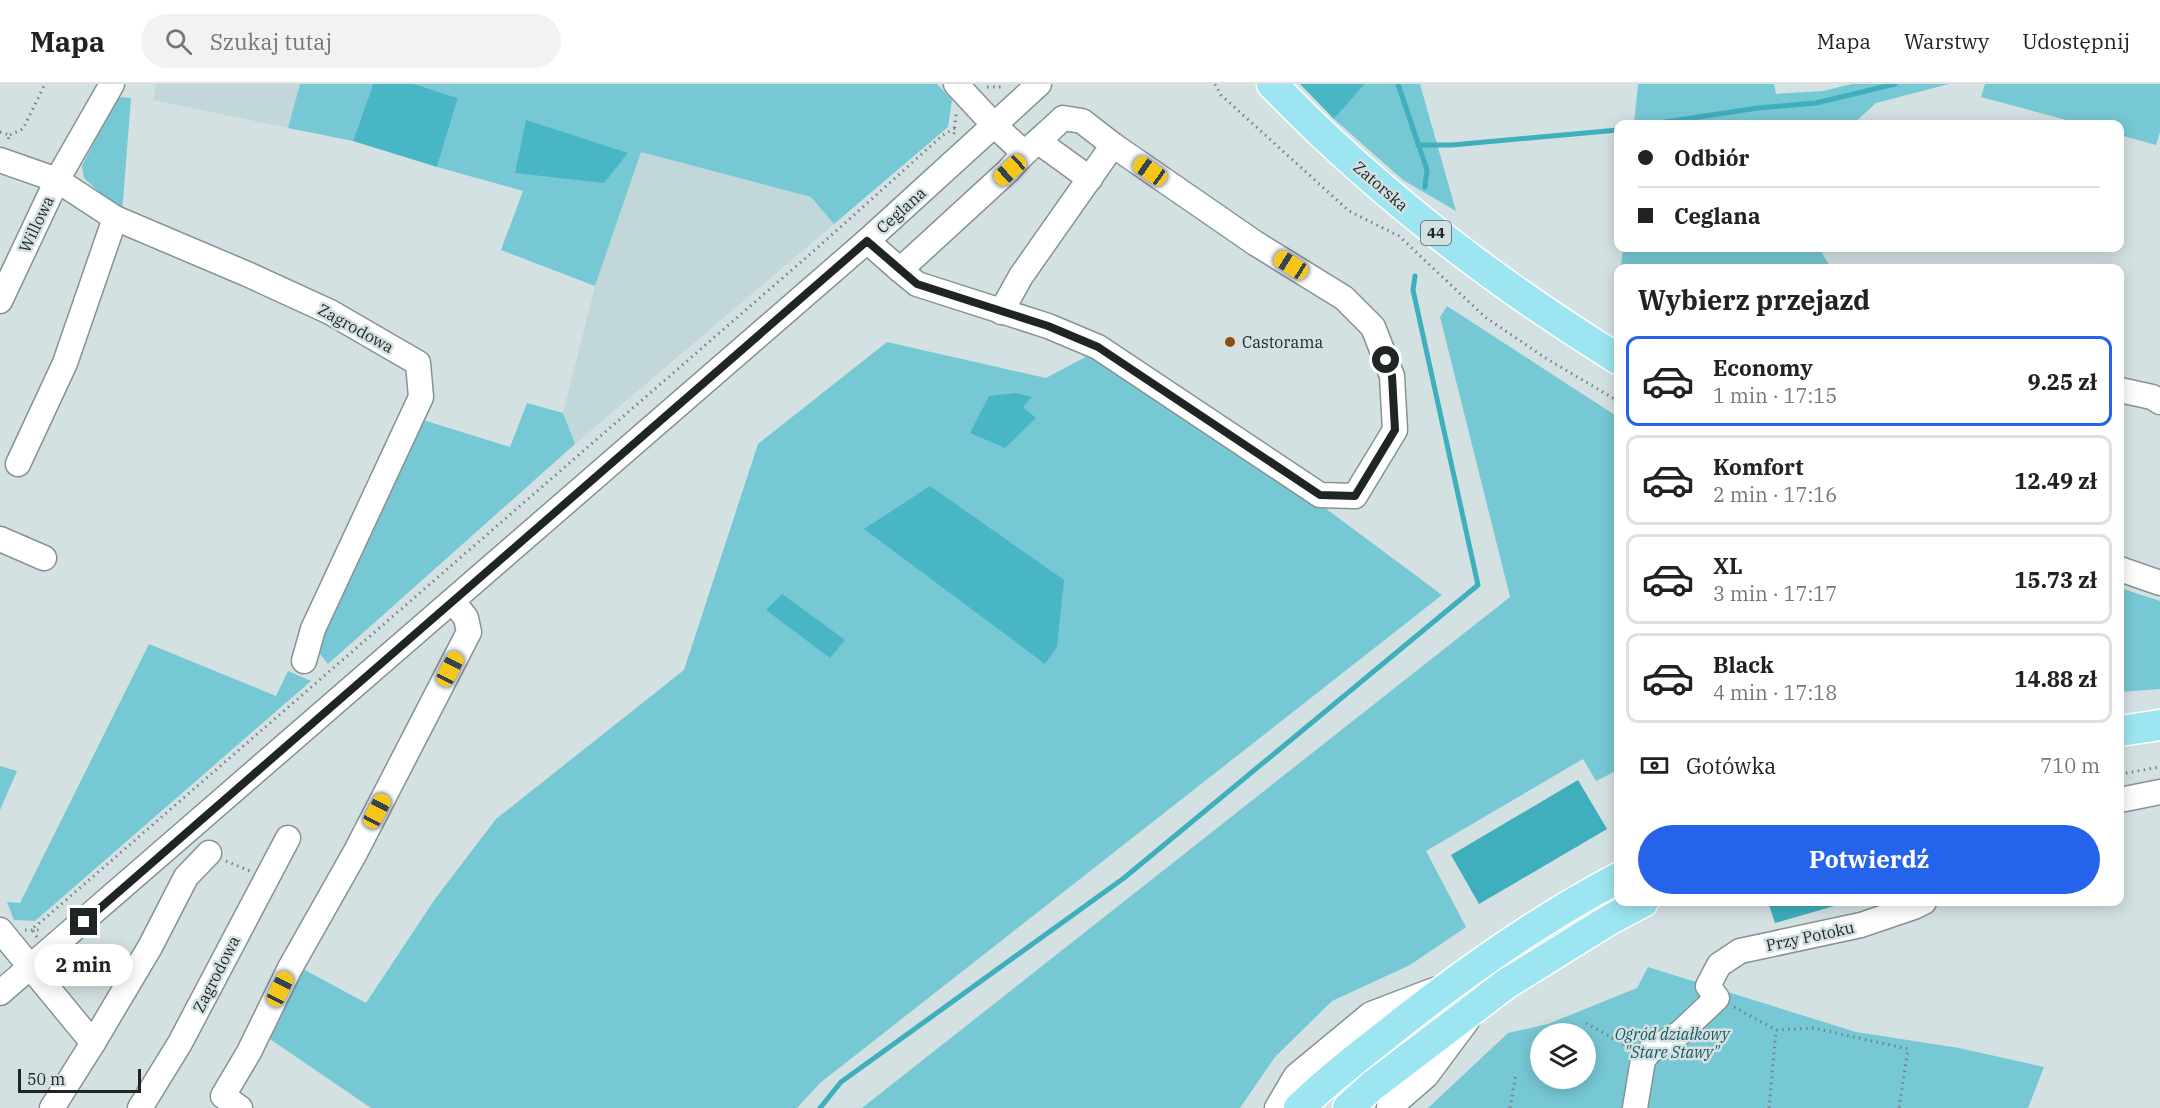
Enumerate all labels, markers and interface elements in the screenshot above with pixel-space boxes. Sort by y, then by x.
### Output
search box [141,14,561,68]
text: Mapa [30,23,105,60]
icon: search [162,25,195,58]
text: Szukaj tutaj [210,27,332,56]
text: Mapa [1817,27,1871,55]
text: Warstwy [1904,27,1989,55]
text: Udostępnij [2022,27,2130,55]
text: Odbiór [1674,143,1749,172]
car [991,151,1029,189]
car [1130,153,1170,189]
street label: Zatorska [1349,157,1413,216]
street label: Ceglana [872,182,930,238]
street label: Willowa [14,192,58,255]
text: Ceglana [1674,201,1760,230]
road number: 44 [1421,221,1451,245]
car [1271,248,1311,282]
text: Wybierz przejazd [1638,282,1870,317]
street label: Zagrodowa [315,299,398,357]
place label: Castorama [1242,332,1323,352]
marker: Castorama [1223,335,1237,349]
route start [1372,346,1399,373]
text: Economy [1713,353,1813,382]
icon: car [1641,354,1695,408]
text: 9.25 zł [2027,367,2097,396]
text: 1 min · 17:15 [1713,382,1837,409]
text: Komfort [1713,452,1803,481]
icon: car [1641,453,1695,507]
text: 12.49 zł [2014,466,2097,495]
text: 2 min · 17:16 [1713,481,1837,508]
text: XL [1713,551,1743,580]
icon: car [1641,552,1695,606]
text: 15.73 zł [2014,565,2097,594]
text: 3 min · 17:17 [1713,580,1837,607]
car [434,649,466,689]
text: Black [1713,650,1774,679]
icon: car [1641,651,1695,705]
text: 14.88 zł [2014,664,2097,693]
text: 4 min · 17:18 [1713,679,1837,706]
icon: cash [1638,749,1671,782]
text: Gotówka [1686,751,1776,780]
text: 710 m [2040,752,2100,779]
car [361,791,393,831]
button: Potwierdź [1638,825,2100,894]
route end [70,908,97,935]
street label: Przy Potoku [1764,917,1856,955]
street label: Zagrodowa [188,932,244,1016]
callout: 2 min [34,943,134,985]
text: 2 min [56,951,112,978]
car [264,969,296,1009]
map controls [1530,1023,1596,1089]
button: layers [1530,1023,1596,1089]
park label: Ogród działkowy "Stare Stawy" [1615,1024,1731,1062]
scale bar [18,1066,141,1094]
text: 50 m [27,1069,65,1089]

